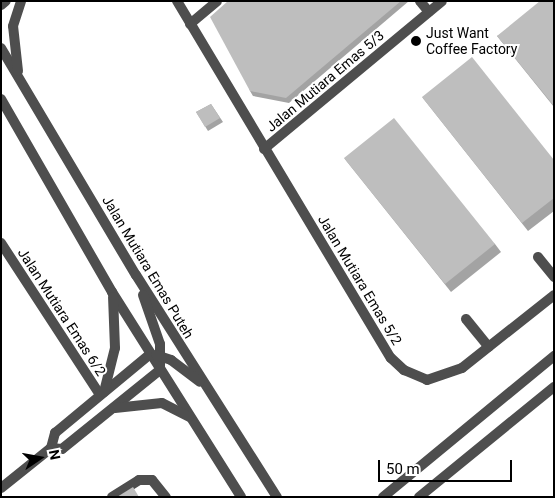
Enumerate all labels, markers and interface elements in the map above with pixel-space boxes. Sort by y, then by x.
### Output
place label: Just Want Coffee Factory [426,25,517,58]
street label: Jalan Mutiara Emas 5/3 [263,27,387,135]
marker: Just Want Coffee Factory [410,35,422,47]
street label: Jalan Mutiara Emas Puteh [99,193,197,341]
street label: Jalan Mutiara Emas 5/2 [315,212,405,348]
street label: Jalan Mutiara Emas 6/2 [14,245,110,379]
north arrow [15,433,65,483]
text: N [46,448,64,461]
scale bar [380,450,514,482]
text: 50 m [386,460,420,478]

